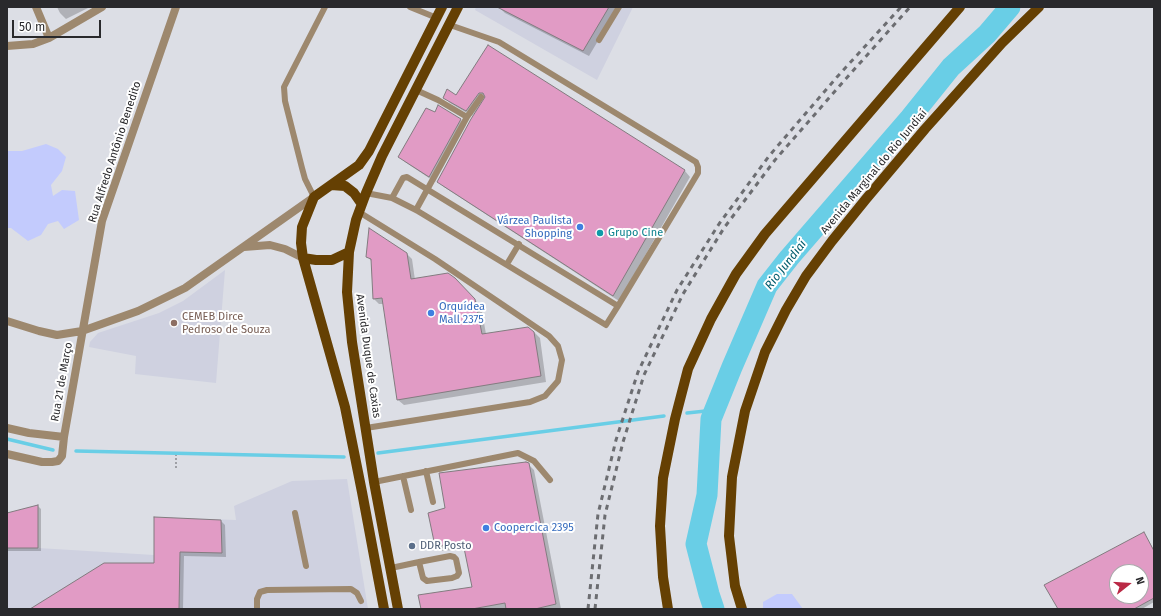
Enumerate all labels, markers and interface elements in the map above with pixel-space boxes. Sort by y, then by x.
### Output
scale bar [14,12,103,38]
text: 50 m [19,20,45,34]
street label: Rua Alfredo Antônio Benedito [86,80,144,224]
street label: Avenida Marginal do Rio Jundiaí [818,107,930,237]
place label: Várzea Paulista Shopping [497,214,572,240]
marker: Várzea Paulista Shopping [575,222,585,232]
place label: Grupo Cine [608,226,663,240]
marker: Grupo Cine [595,228,605,238]
water label: Rio Jundiaí [762,237,810,293]
street label: Avenida Duque de Caxias [353,293,383,419]
place label: Orquídea Mall 2375 [439,300,485,326]
marker: Orquídea Mall 2375 [426,308,436,318]
place label: CEMEB Dirce Pedroso de Souza [182,310,270,336]
marker: CEMEB Dirce Pedroso de Souza [169,318,179,328]
street label: Rua 21 de Março [49,341,75,423]
place label: Coopercica 2395 [494,521,574,535]
marker: Coopercica 2395 [481,523,491,533]
place label: DDR Posto [420,539,472,553]
marker: DDR Posto [407,541,417,551]
north arrow [1109,564,1149,604]
text: N [1133,575,1147,586]

